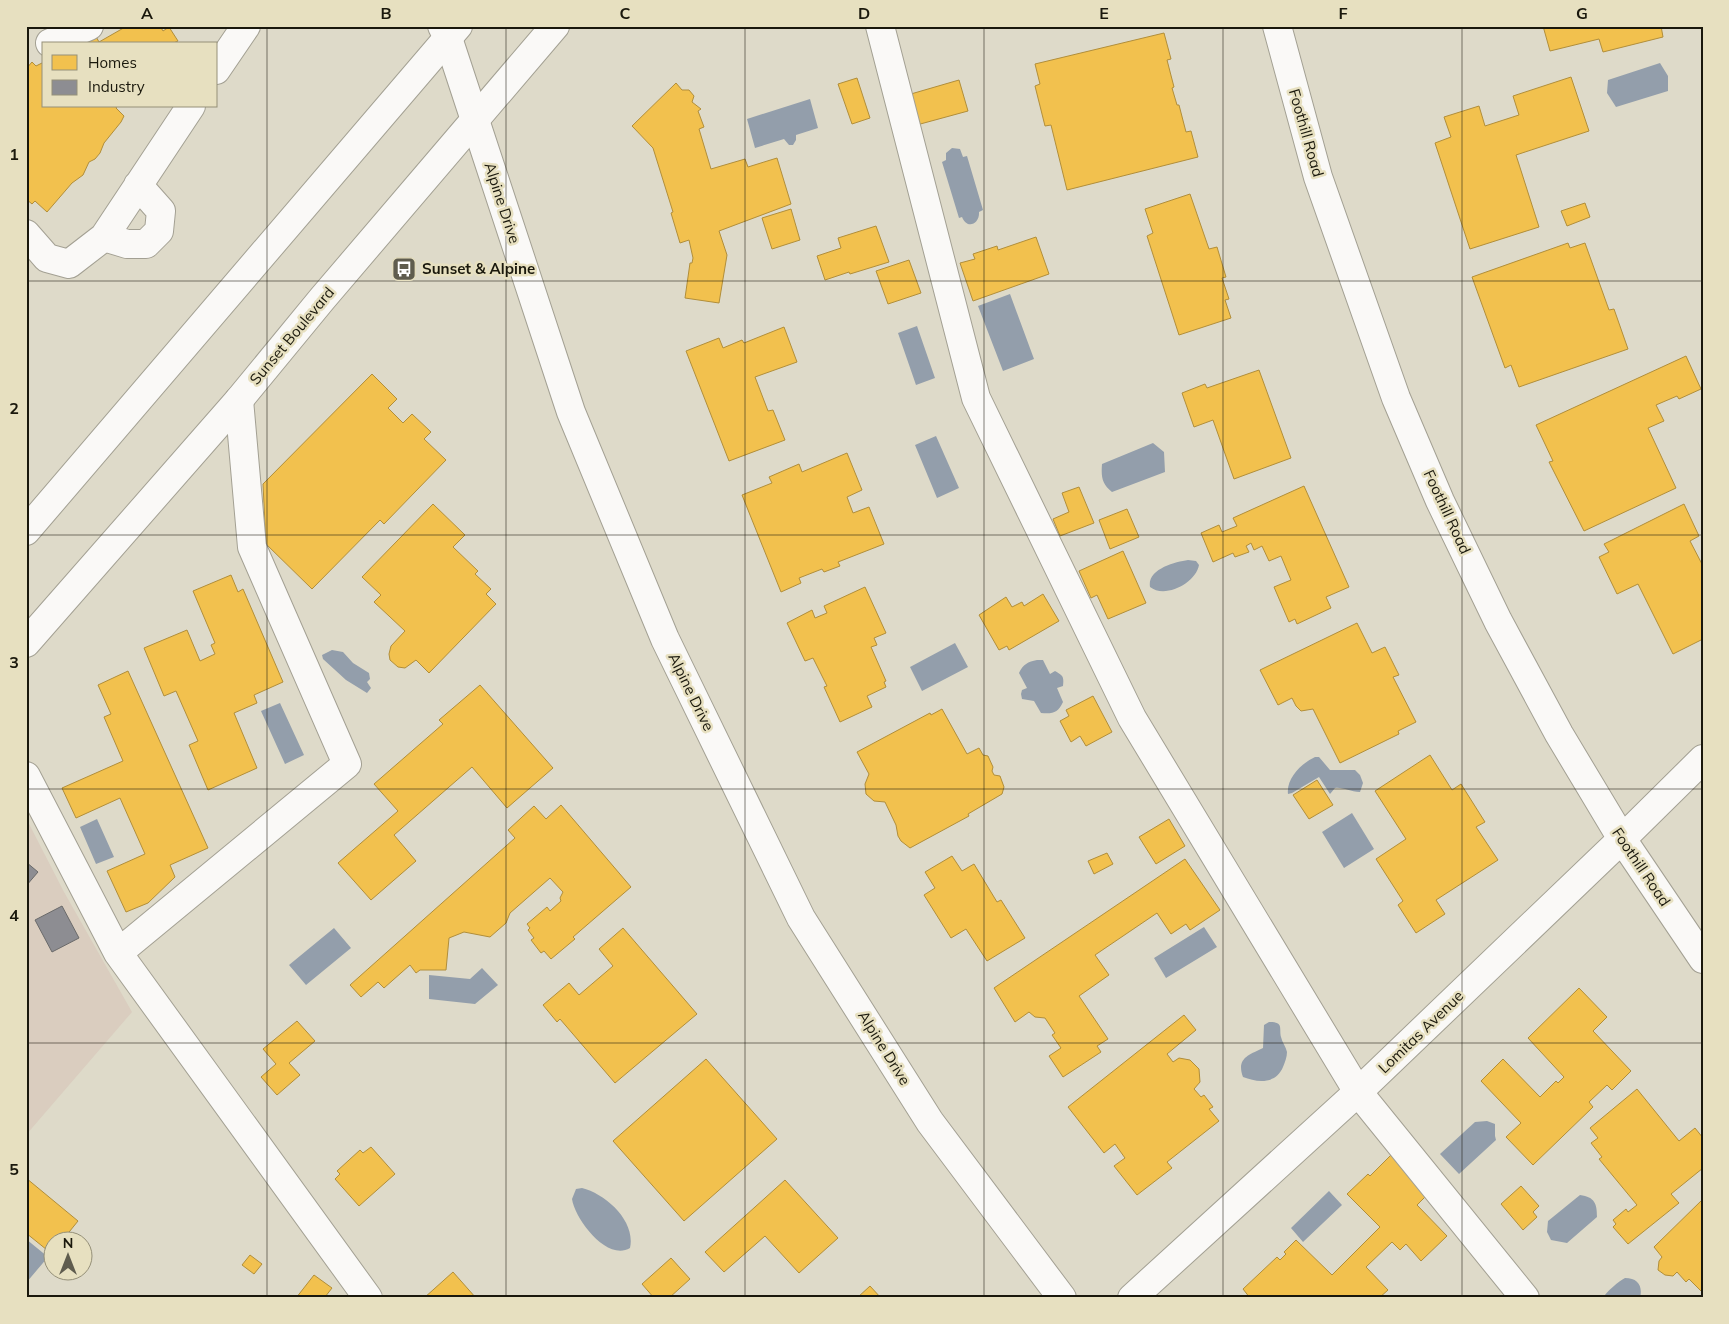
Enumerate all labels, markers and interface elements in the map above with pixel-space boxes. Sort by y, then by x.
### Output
text: A [141,3,153,23]
text: B [380,3,392,23]
text: C [620,3,631,23]
text: D [858,3,870,23]
text: E [1099,3,1109,23]
text: F [1338,3,1348,23]
text: G [1576,3,1588,23]
legend [42,42,218,108]
text: Homes [88,53,137,72]
text: Industry [88,77,145,96]
street label: Foothill Road [1285,87,1328,179]
text: 1 [9,144,19,164]
street label: Alpine Drive [480,160,525,246]
bus stop icon: Sunset & Alpine [391,256,417,282]
place label: Sunset & Alpine [422,259,535,278]
street label: Sunset Boulevard [245,283,338,388]
text: 2 [9,398,19,418]
street label: Foothill Road [1420,467,1475,557]
street label: Alpine Drive [664,650,718,734]
text: 3 [9,652,19,672]
street label: Foothill Road [1608,824,1675,910]
text: 4 [9,905,19,925]
street label: Lomitas Avenue [1374,986,1467,1077]
street label: Alpine Drive [854,1007,915,1088]
text: 5 [9,1159,19,1179]
north arrow [42,1232,92,1282]
text: N [63,1234,73,1252]

